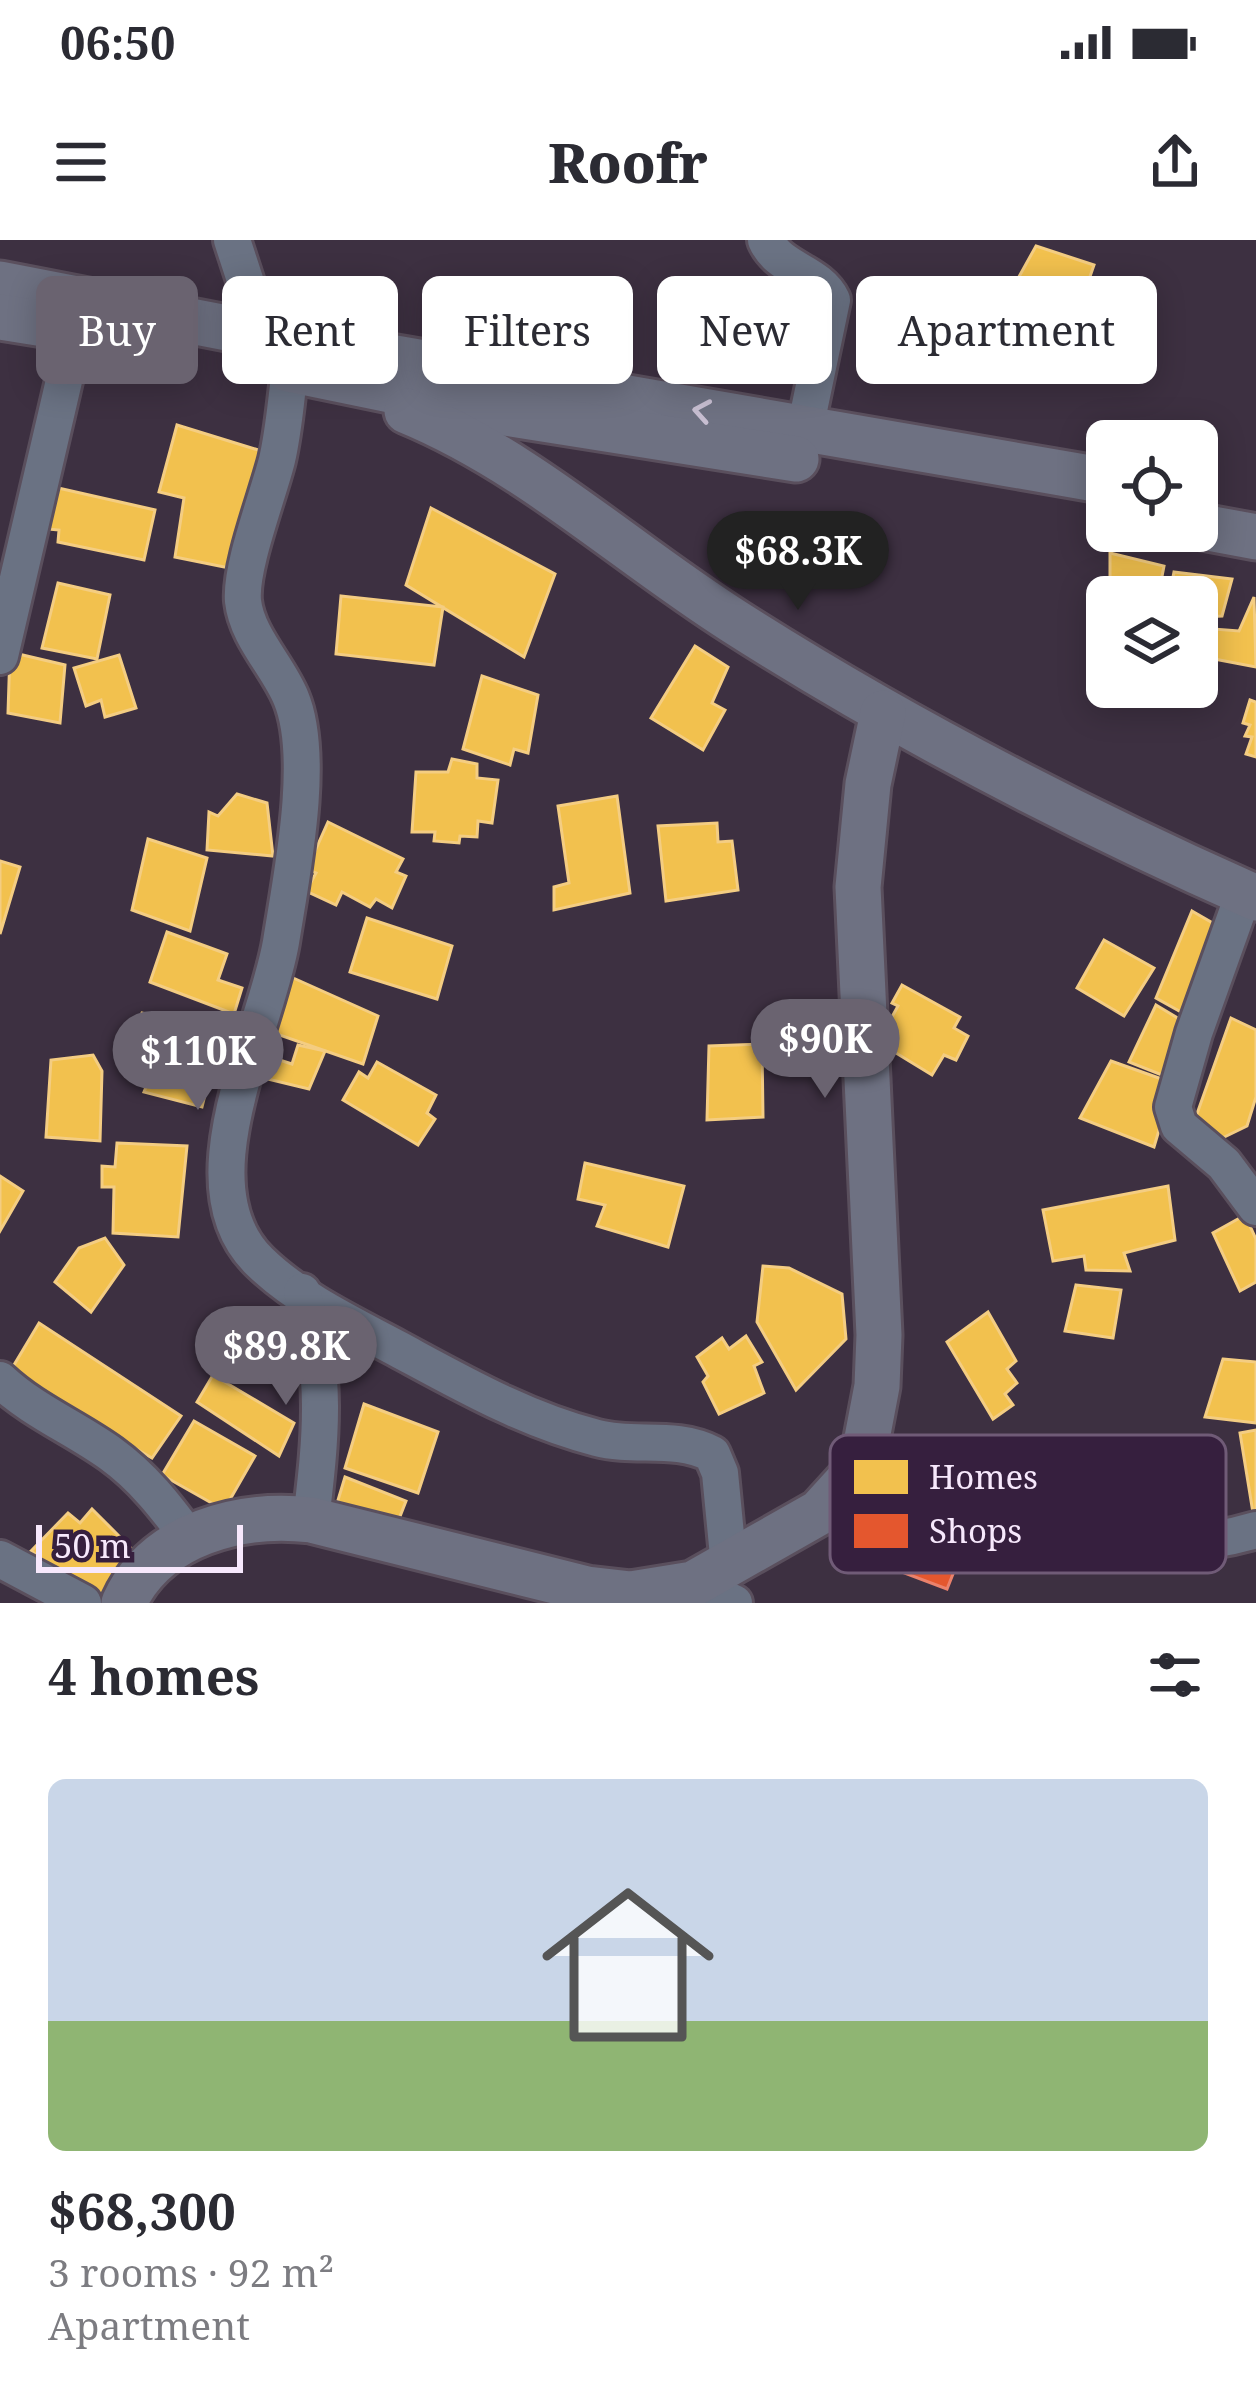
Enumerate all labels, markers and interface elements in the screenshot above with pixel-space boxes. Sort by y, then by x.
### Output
text: 06:50 [60,12,175,73]
text: Roofr [548,125,708,199]
icon: menu [48,129,114,195]
icon: share [1142,129,1208,195]
chip: Buy [36,276,198,384]
chip: Rent [222,276,398,384]
chip: Filters [422,276,633,384]
chip: New [657,276,832,384]
chip: Apartment [856,276,1157,384]
one-way arrow [692,399,712,425]
map controls [1086,420,1218,708]
button: locate [1086,420,1218,552]
pin: $68.3K [700,511,896,613]
text: $68.3K [734,523,862,576]
button: layers [1086,576,1218,708]
pin: $90K [754,999,896,1101]
pin: $110K [114,1011,282,1113]
text: $90K [778,1011,872,1064]
text: $110K [140,1023,256,1076]
pin: $89.8K [188,1306,384,1408]
text: $89.8K [222,1318,350,1371]
legend [830,1435,1226,1573]
text: Homes [929,1454,1038,1499]
text: Shops [929,1508,1022,1553]
scale bar [36,1519,243,1572]
text: 50 m [54,1523,131,1568]
text: 4 homes [48,1640,259,1710]
icon: filters [1142,1642,1208,1708]
icon: home [520,1857,736,2073]
text: $68,300 [48,2175,236,2245]
text: 3 rooms · 92 m² [48,2245,334,2298]
text: Apartment [48,2298,250,2351]

